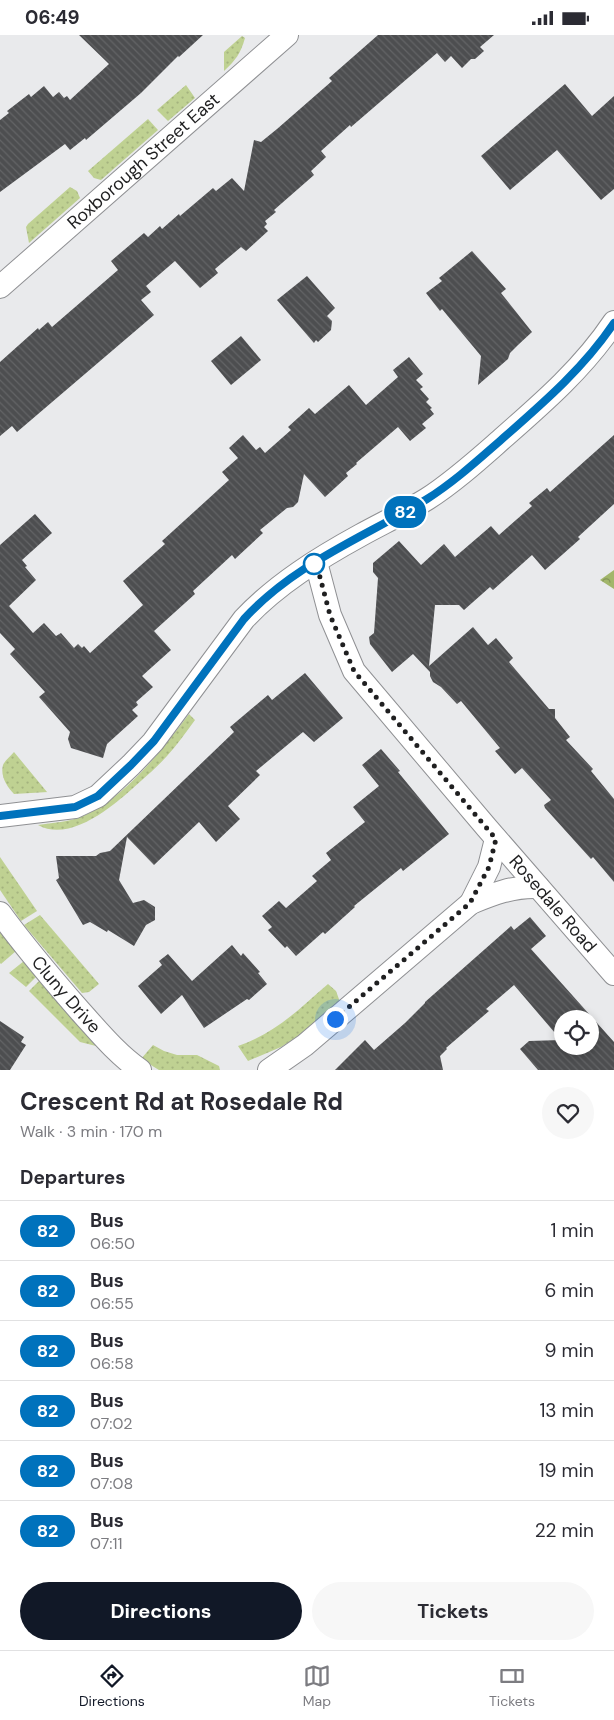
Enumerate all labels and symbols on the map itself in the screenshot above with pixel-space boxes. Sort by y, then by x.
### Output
street label: Roxborough Street East [62,87,225,234]
line badge: 82 [382,496,428,528]
unlabelled marker [303,553,325,575]
street label: Rosedale Road [504,850,602,958]
street label: Cluny Drive [26,951,106,1038]
your location [323,1007,348,1032]

